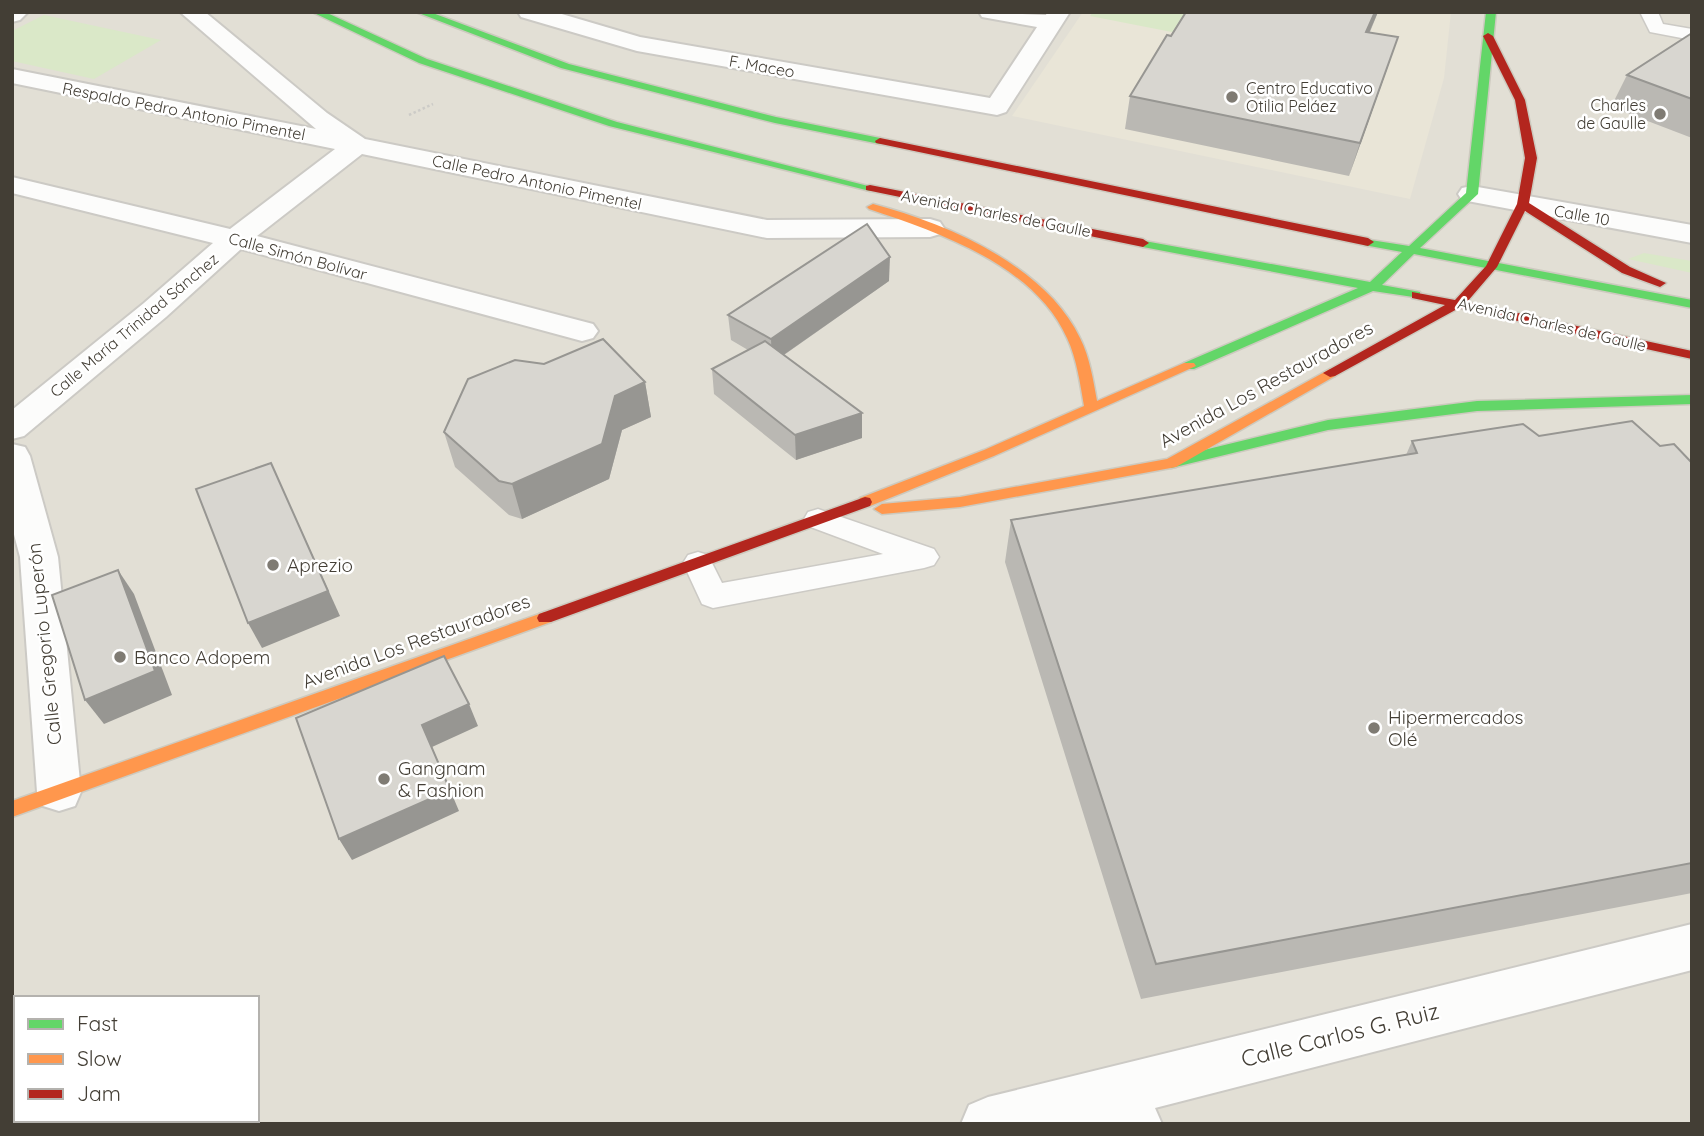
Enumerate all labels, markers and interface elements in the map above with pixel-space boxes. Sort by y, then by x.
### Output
street label: F. Maceo [728,50,796,82]
street label: Respaldo Pedro Antonio Pimentel [61,78,307,144]
place label: Centro Educativo Otilia Peláez [1246,78,1373,116]
marker: Centro Educativo Otilia Peláez [1224,89,1240,105]
place label: Charles de Gaulle [1577,95,1646,133]
marker: Charles de Gaulle [1652,106,1668,122]
street label: Calle Pedro Antonio Pimentel [430,150,644,214]
street label: Avenida Charles de Gaulle [899,185,1093,241]
street label: Calle 10 [1553,200,1611,230]
street label: Calle Simón Bolívar [227,228,369,284]
street label: Calle María Trinidad Sánchez [46,249,222,401]
street label: Avenida Charles de Gaulle [1456,293,1648,355]
street label: Avenida Los Restauradores [1155,315,1377,453]
street label: Calle Gregorio Luperón [21,542,67,746]
place label: Aprezio [287,553,353,577]
marker: Aprezio [265,557,281,573]
street label: Avenida Los Restauradores [299,589,533,693]
place label: Banco Adopem [134,645,270,669]
marker: Banco Adopem [112,649,128,665]
place label: Hipermercados Olé [1388,705,1524,751]
marker: Hipermercados Olé [1366,720,1382,736]
place label: Gangnam & Fashion [398,756,486,802]
marker: Gangnam & Fashion [376,771,392,787]
legend [14,996,259,1122]
street label: Calle Carlos G. Ruiz [1238,996,1442,1073]
text: Fast [77,1010,118,1036]
text: Slow [77,1045,122,1071]
text: Jam [77,1080,121,1106]

